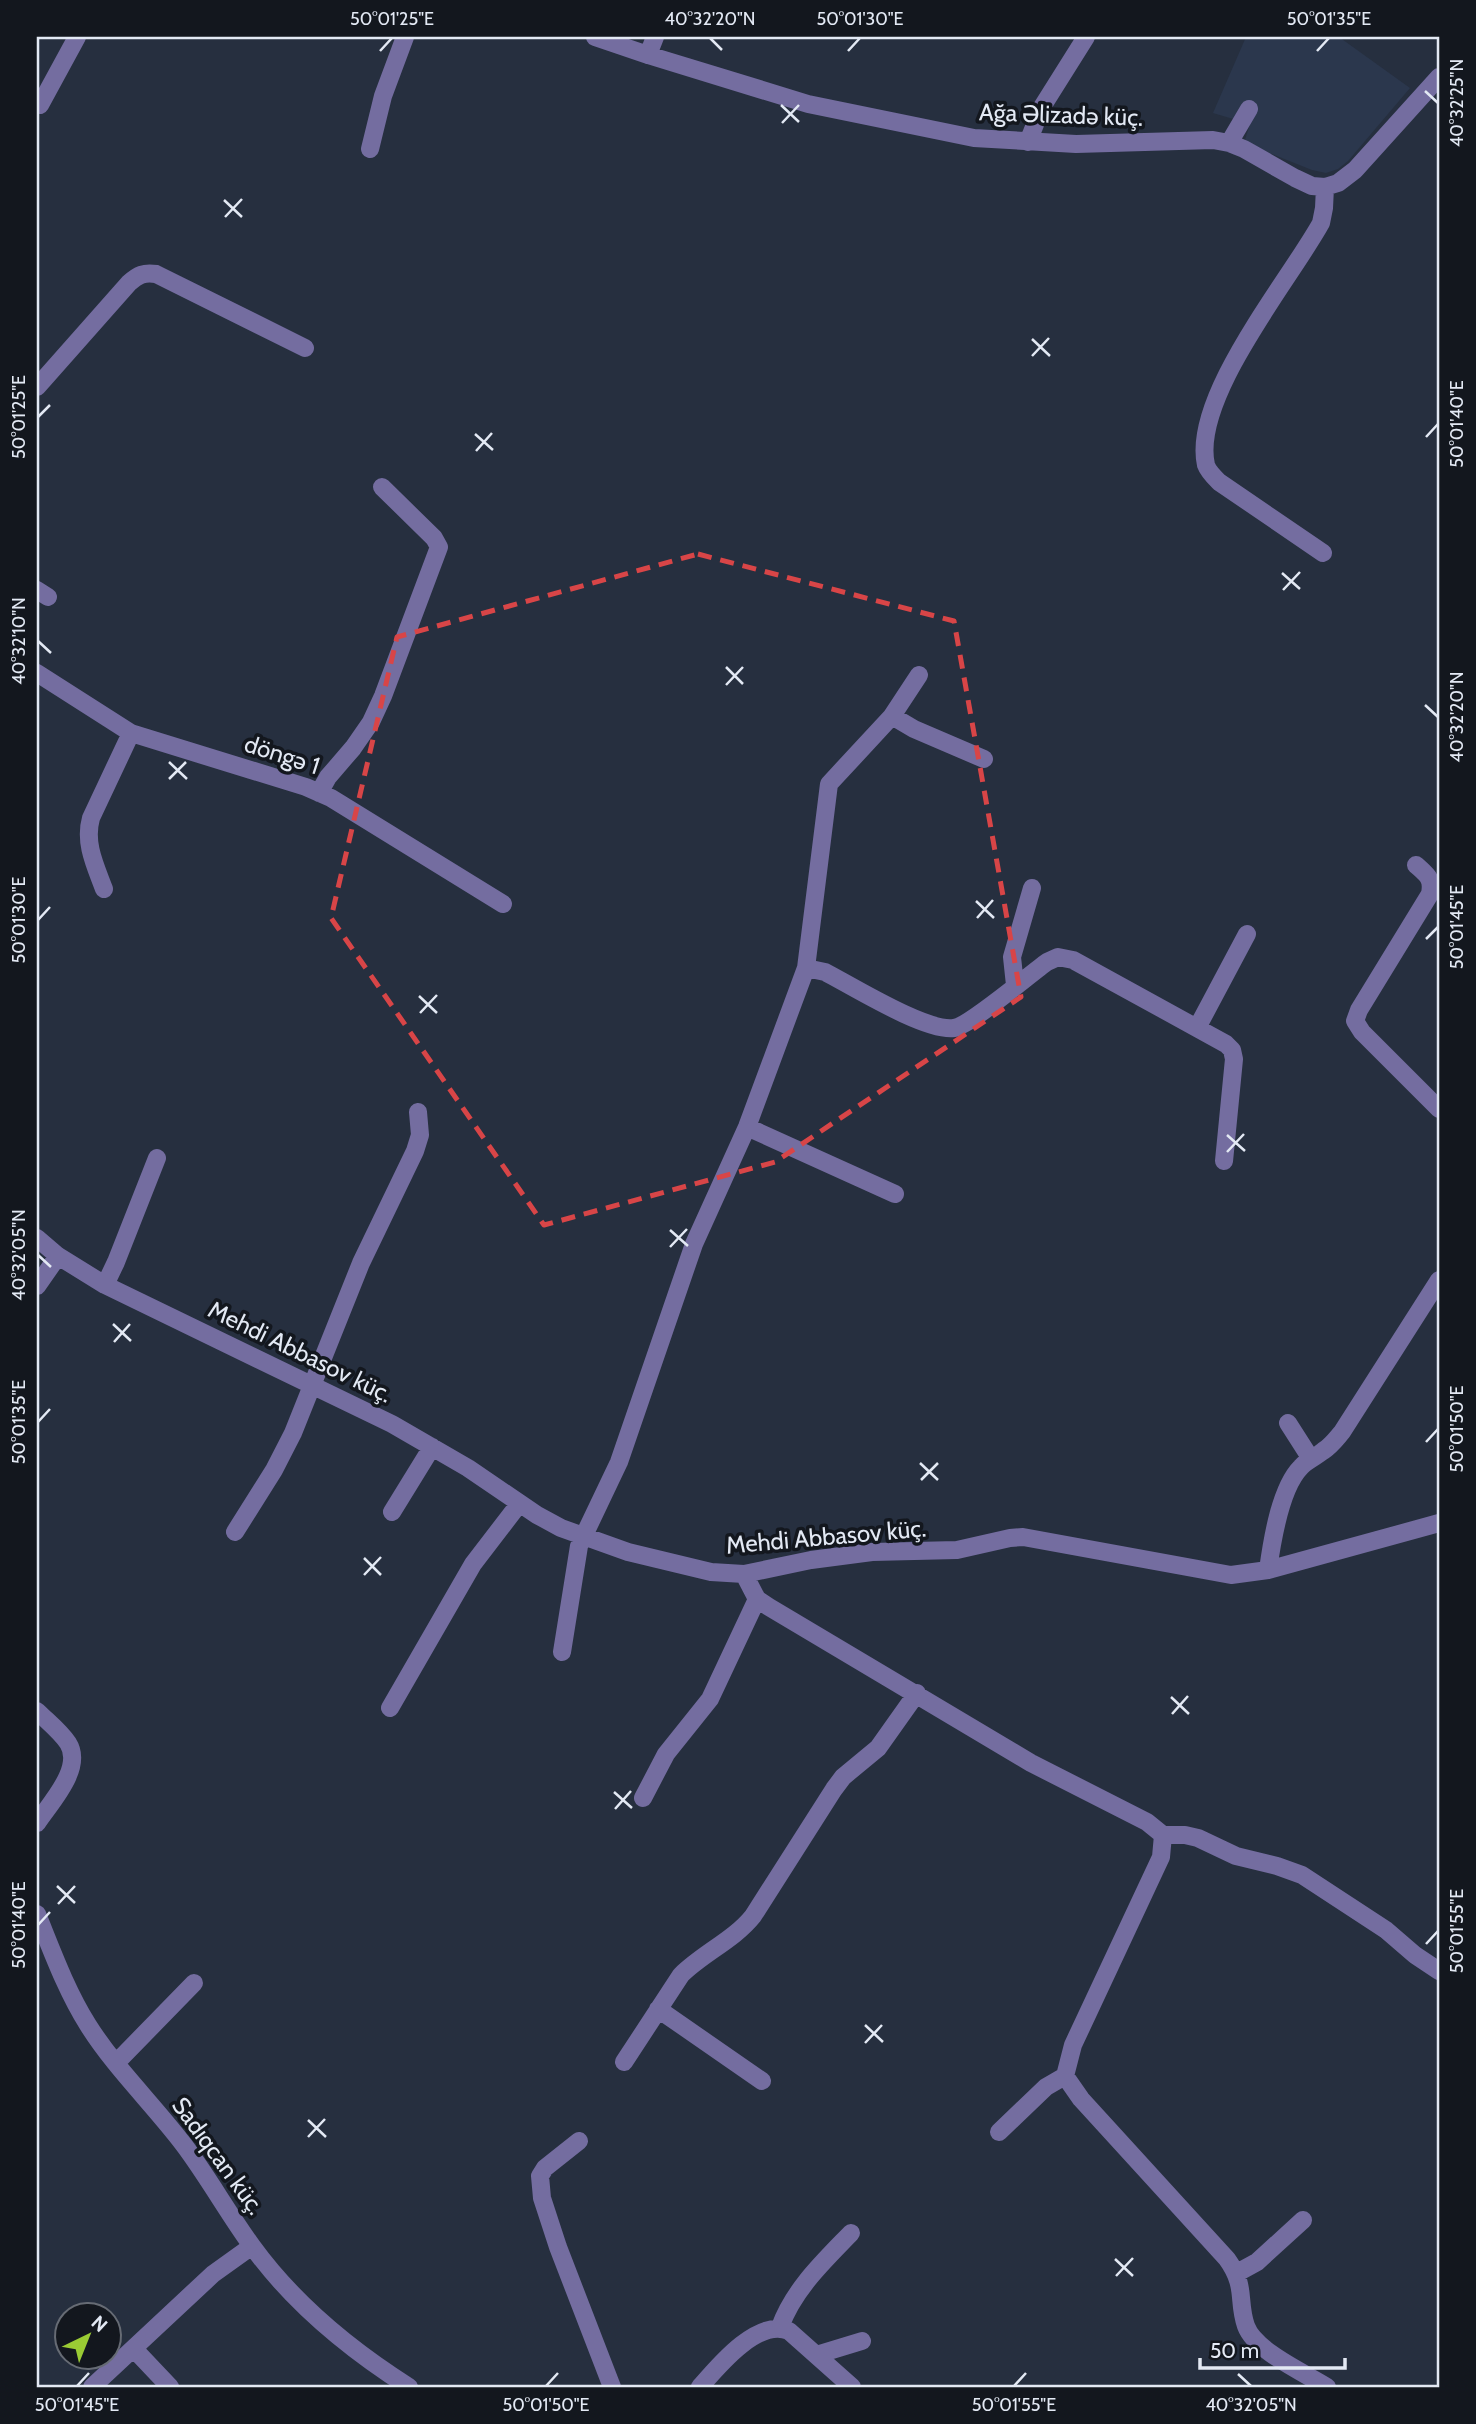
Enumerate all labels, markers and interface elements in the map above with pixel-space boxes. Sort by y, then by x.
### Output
text: 50°01'25"E [350,8,434,30]
text: 40°32'20"N [665,8,755,30]
text: 50°01'30"E [816,8,904,30]
text: 50°01'35"E [1287,8,1371,30]
text: 40°32'25"N [1446,59,1468,147]
street label: Ağa Əlizadə küç. [978,97,1144,132]
text: 50°01'25"E [8,375,30,459]
text: 50°01'40"E [1446,380,1468,468]
text: 40°32'10"N [8,597,30,685]
text: 40°32'20"N [1446,672,1468,762]
street label: döngə 1 [241,729,323,780]
text: 50°01'30"E [8,876,30,964]
text: 50°01'45"E [1446,885,1468,969]
text: 40°32'05"N [8,1209,30,1301]
street label: Mehdi Abbasov küç. [204,1295,397,1409]
text: 50°01'35"E [8,1380,30,1464]
text: 50°01'50"E [1446,1385,1468,1473]
street label: Mehdi Abbasov küç. [725,1513,927,1560]
text: 50°01'40"E [8,1881,30,1969]
text: 50°01'55"E [1446,1889,1468,1973]
street label: Sadıqcan küç. [166,2091,271,2220]
north arrow [52,2302,122,2372]
text: N [86,2311,112,2337]
scale bar [1200,2326,1345,2370]
text: 50 m [1210,2338,1259,2363]
text: 50°01'45"E [35,2394,119,2416]
text: 50°01'50"E [502,2394,590,2416]
text: 50°01'55"E [972,2394,1056,2416]
text: 40°32'05"N [1205,2394,1297,2416]

